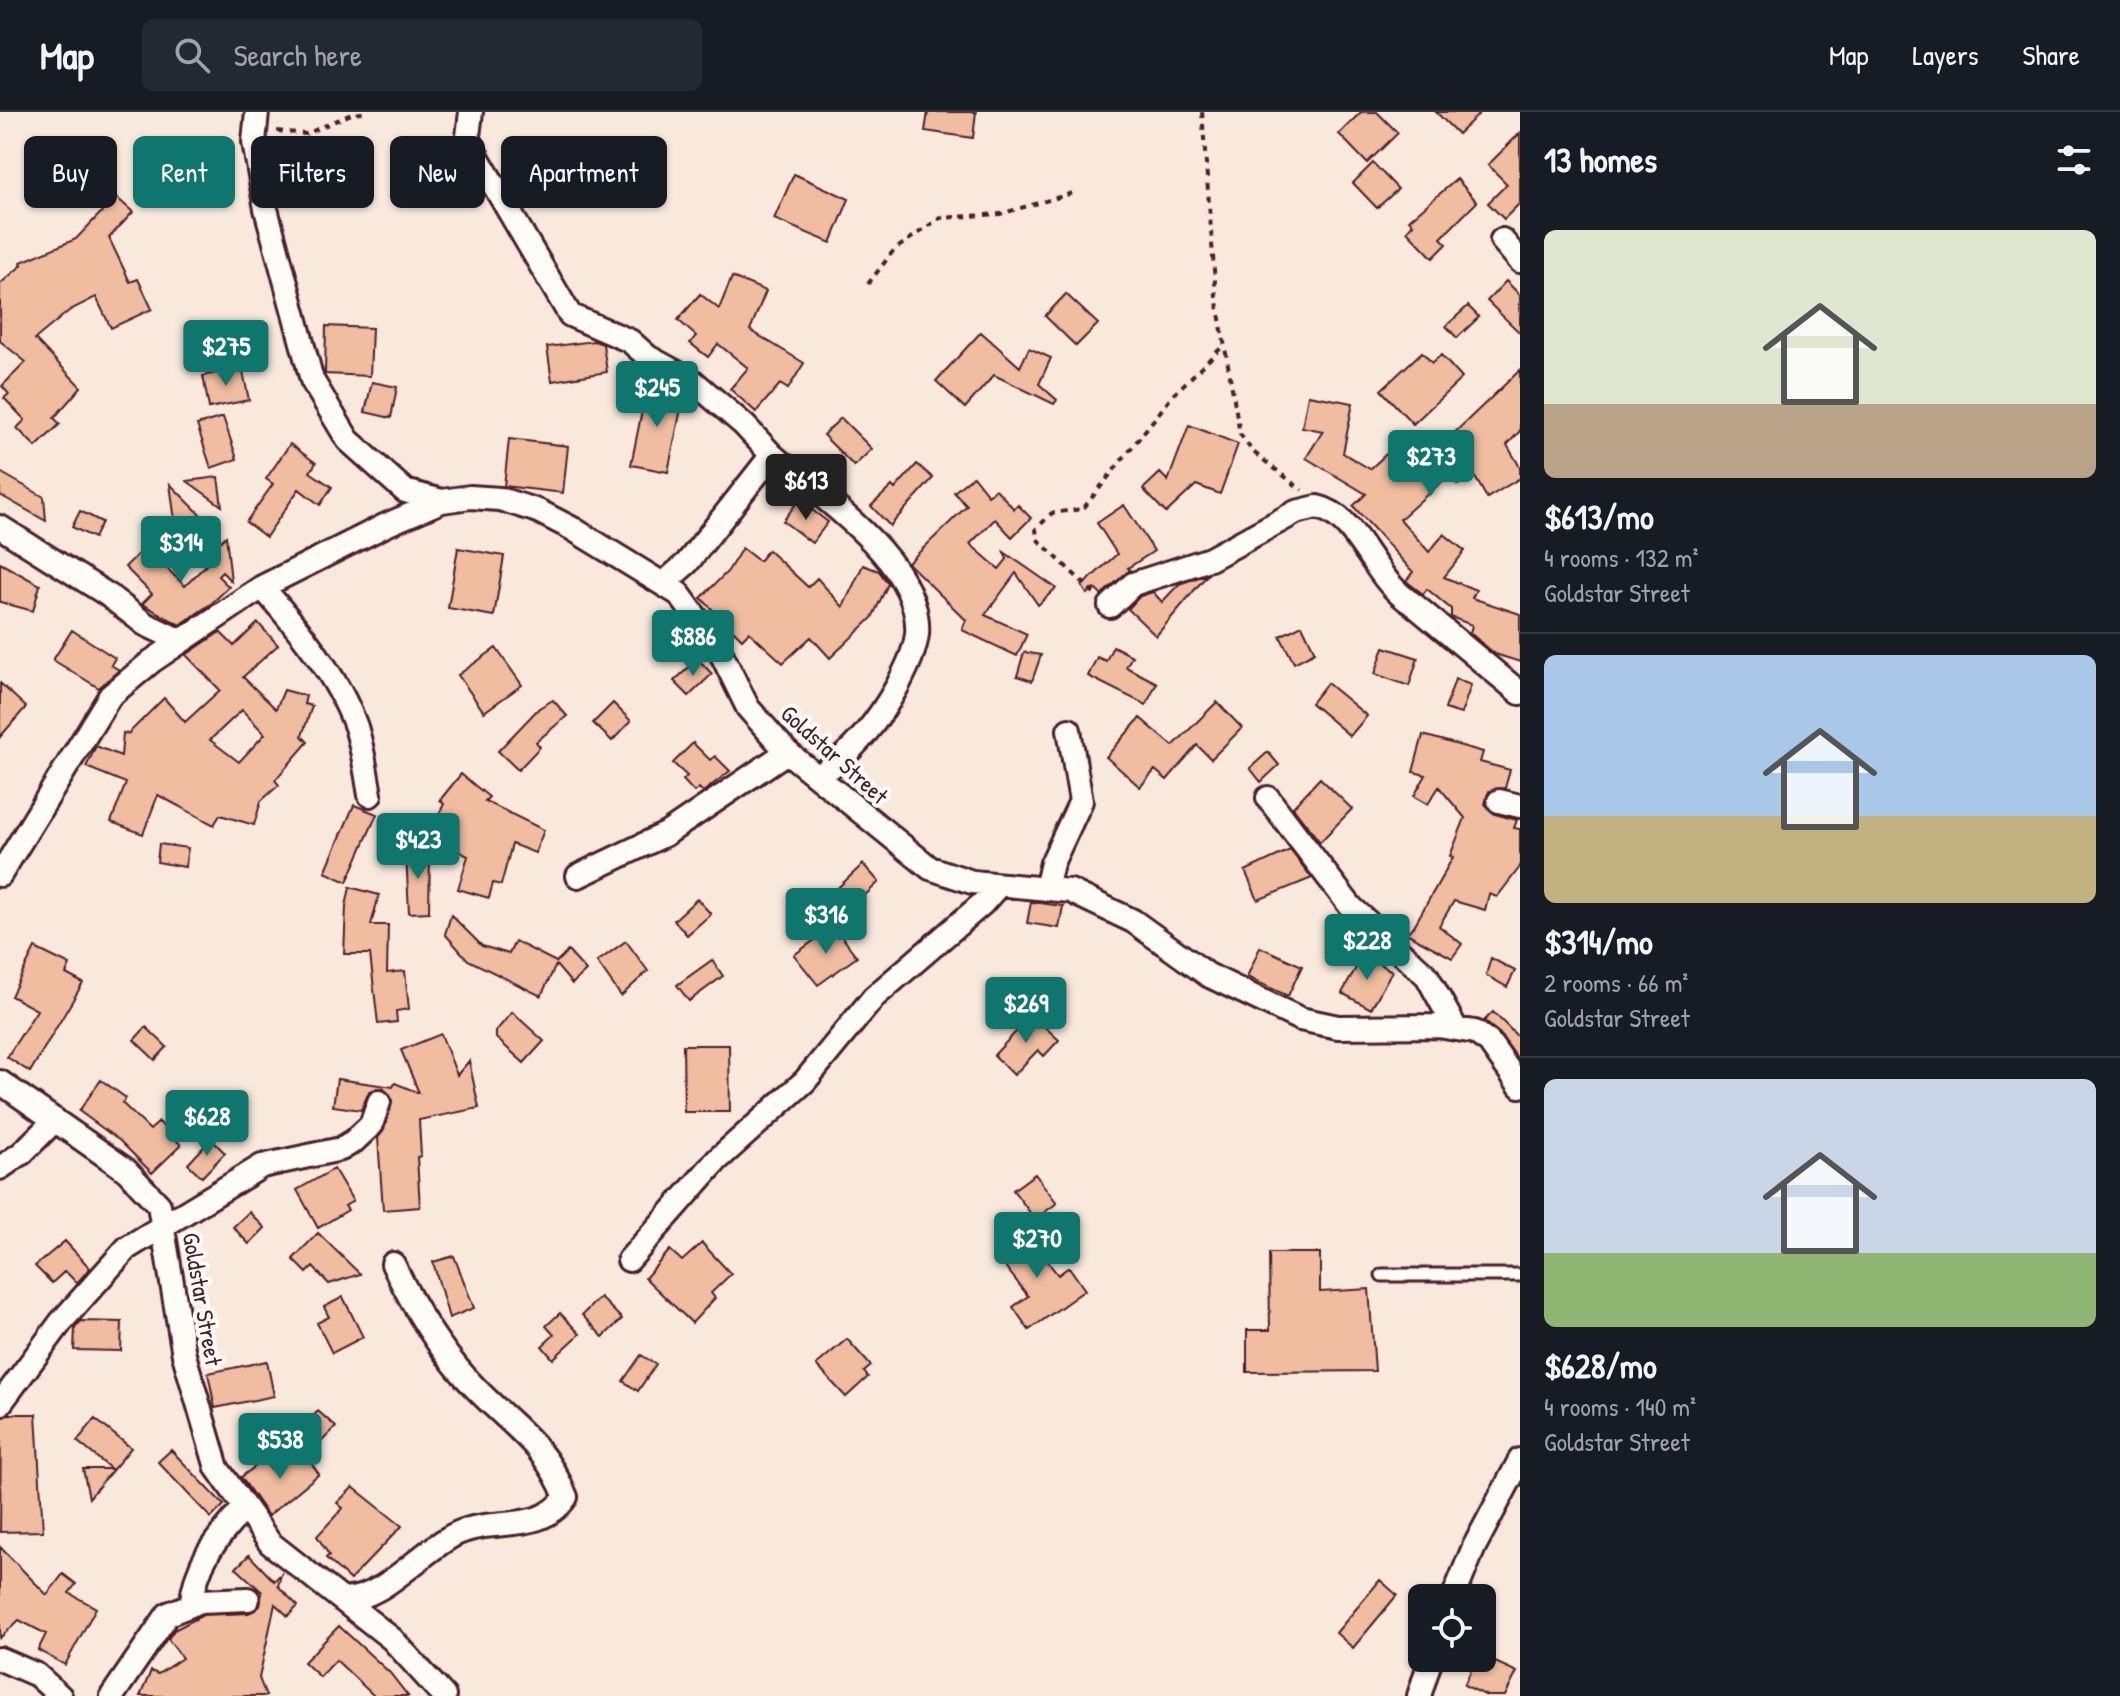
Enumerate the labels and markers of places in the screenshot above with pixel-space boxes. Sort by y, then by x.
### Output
pin: $275 [179,320,273,388]
pin: $245 [610,361,704,429]
pin: $273 [1384,430,1478,498]
pin: $613 [759,454,853,522]
pin: $314 [134,516,228,584]
pin: $886 [646,610,740,678]
pin: $423 [371,813,465,881]
pin: $316 [779,888,873,956]
pin: $228 [1320,914,1414,982]
pin: $269 [979,977,1073,1045]
pin: $628 [160,1090,254,1158]
pin: $270 [990,1212,1084,1280]
pin: $538 [233,1413,327,1481]

